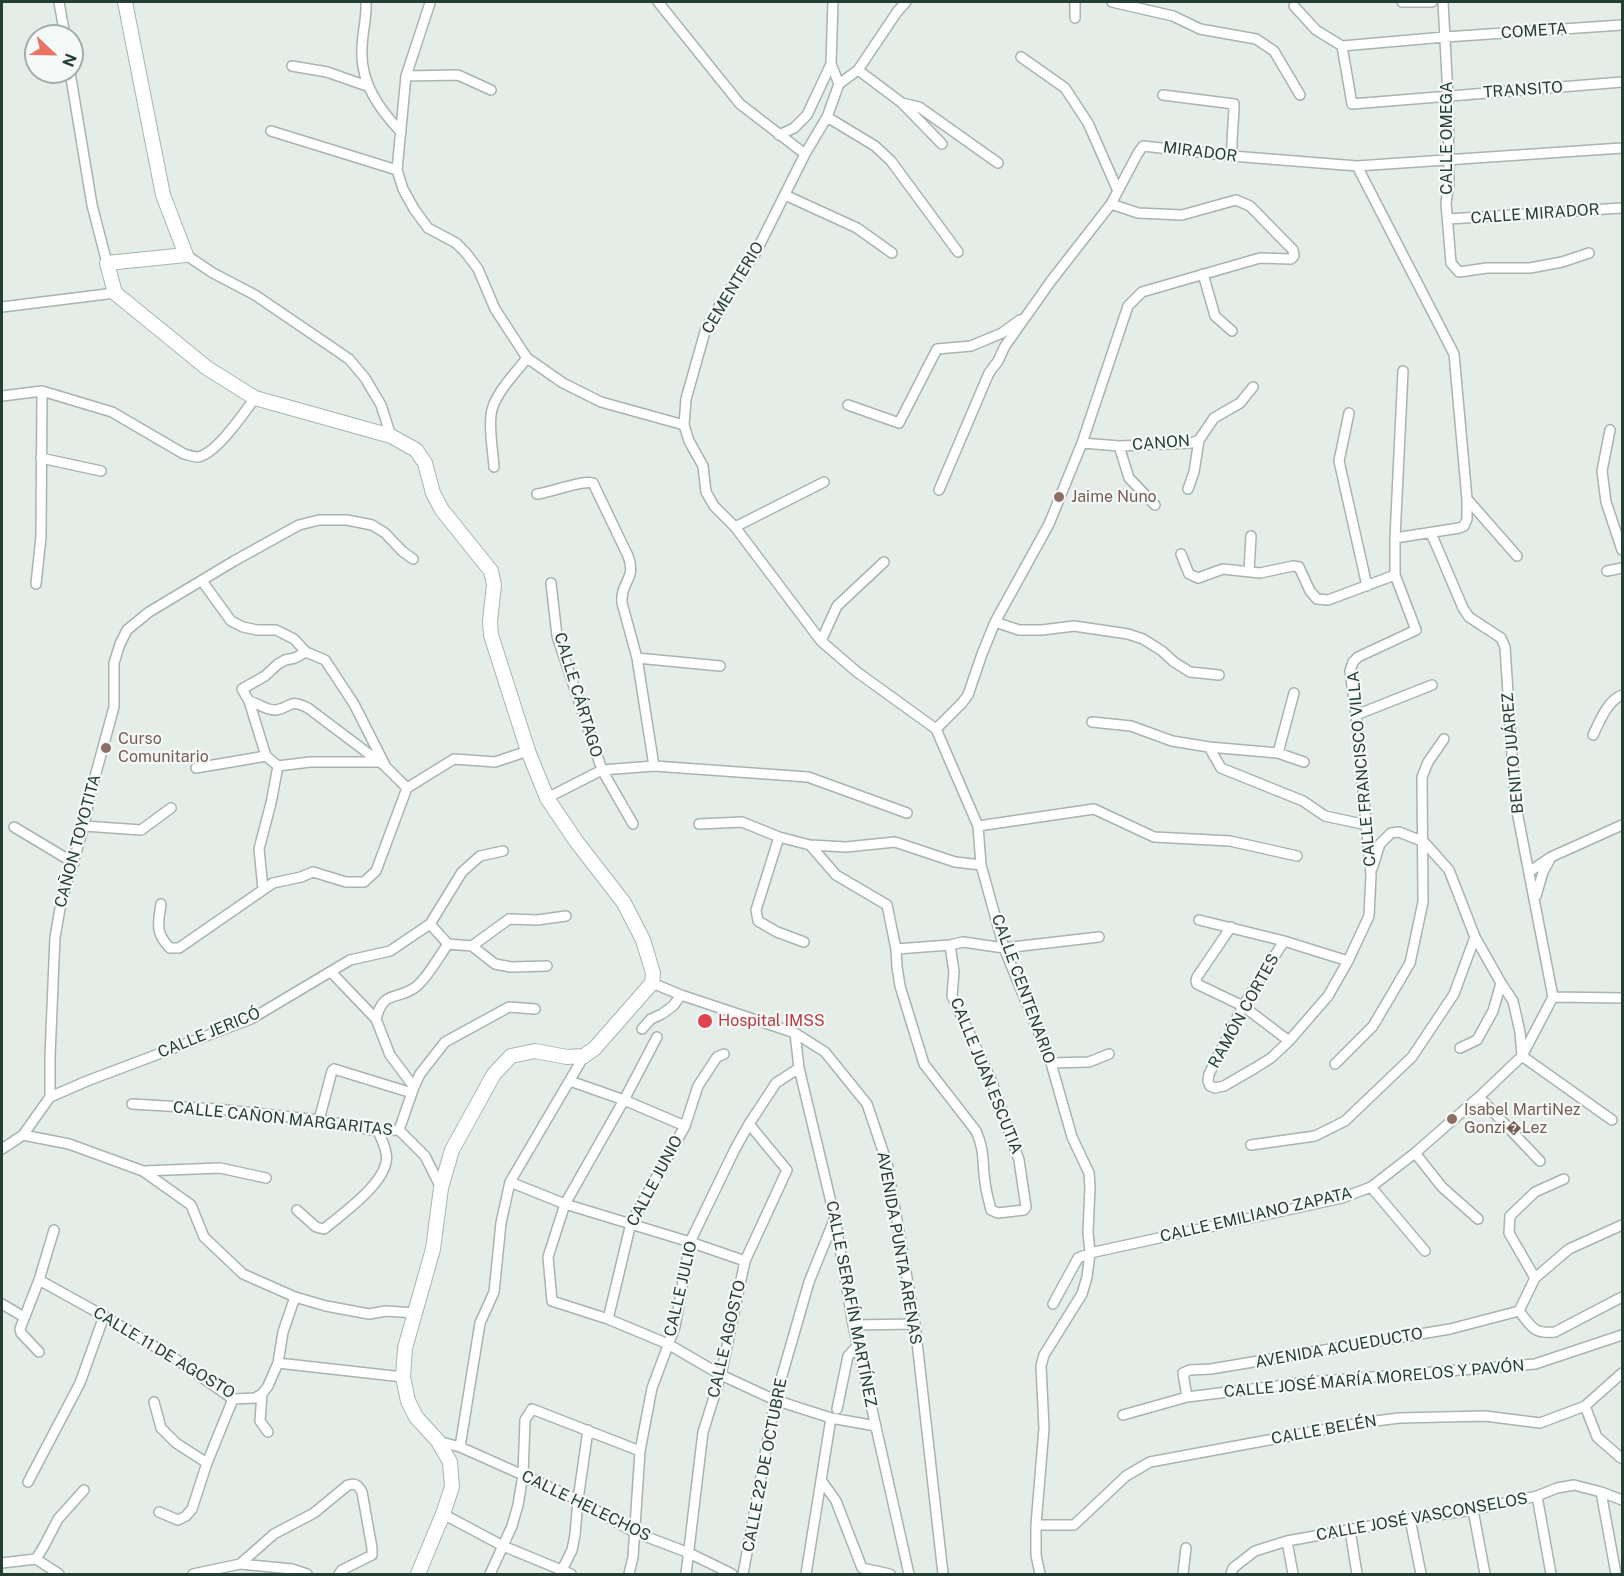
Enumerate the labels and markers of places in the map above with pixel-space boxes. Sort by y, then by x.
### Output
place label: Jaime Nuno [1071,487,1157,507]
marker: Jaime Nuno [1052,490,1066,504]
place label: Curso Comunitario [118,729,209,767]
marker: Curso Comunitario [99,741,113,755]
place label: Hospital IMSS [718,1011,825,1031]
marker: Hospital IMSS [696,1012,714,1030]
place label: Isabel MartiNez Gonzi�Lez [1464,1100,1581,1138]
marker: Isabel MartiNez Gonzi�Lez [1445,1112,1459,1126]

